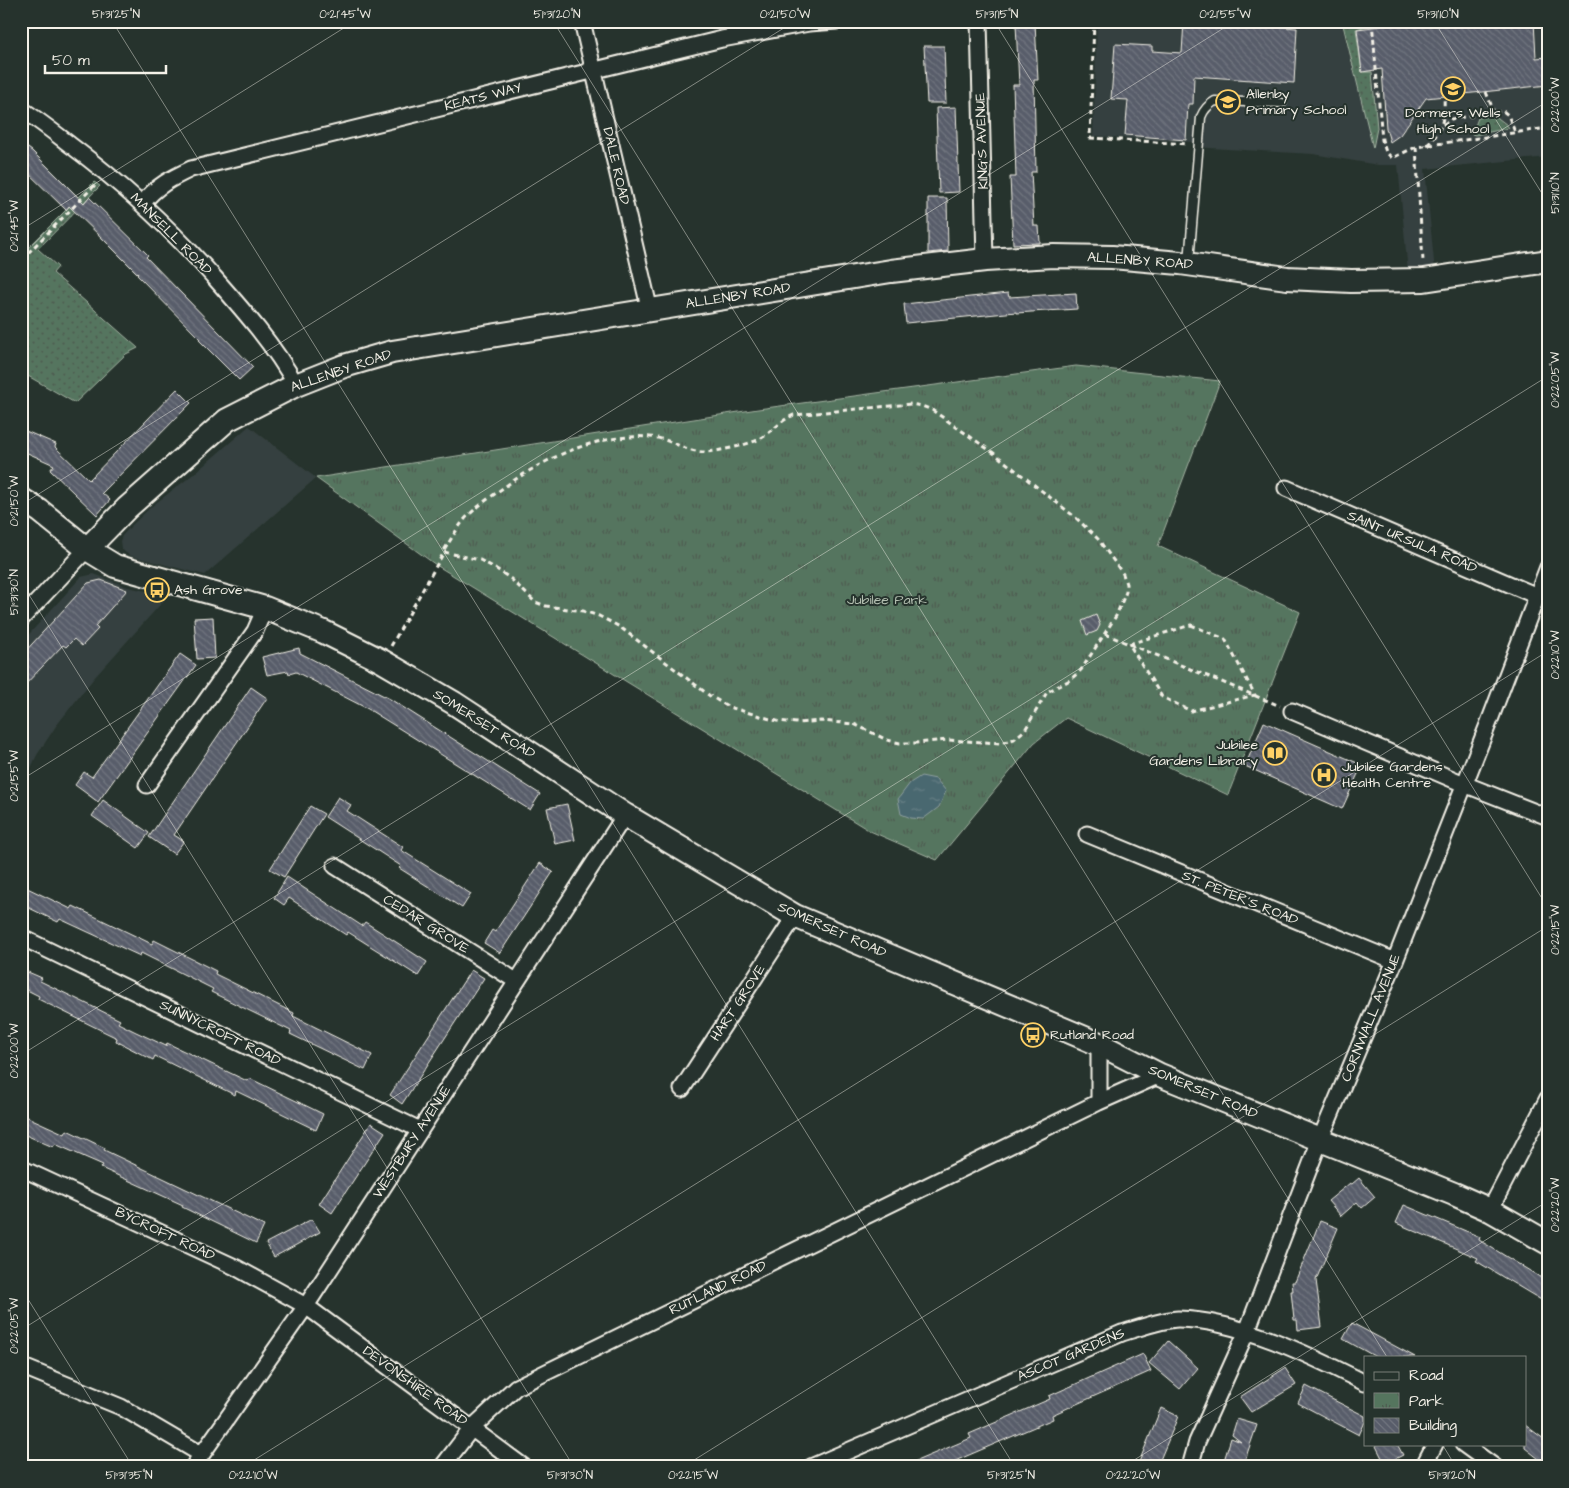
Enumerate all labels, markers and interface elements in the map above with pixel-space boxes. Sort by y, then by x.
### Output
text: 51°31'25"N [92,6,140,23]
text: 0°21'45"W [319,6,371,23]
text: 51°31'20"N [533,6,581,23]
text: 0°21'50"W [760,6,811,23]
text: 51°31'15"N [976,6,1019,23]
text: 0°21'55"W [1199,6,1252,23]
text: 51°31'10"N [1417,6,1459,23]
scale bar [45,42,166,74]
text: 50 m [52,50,90,71]
school or university icon: Dormers Wells High School [1440,76,1466,102]
text: 0°22'00"W [1547,77,1564,133]
street label: KEATS WAY [442,78,524,116]
place label: Allenby Primary School [1246,84,1347,120]
school or university icon: Allenby Primary School [1215,89,1241,115]
street label: KING'S AVENUE [970,92,994,190]
place label: Dormers Wells High School [1405,103,1501,139]
street label: DALE ROAD [597,125,635,207]
text: 51°31'10"N [1547,172,1564,214]
street label: MANSELL ROAD [125,188,217,280]
text: 0°21'45"W [6,200,23,252]
street label: ALLENBY ROAD [1086,247,1194,275]
street label: ALLENBY ROAD [684,278,792,314]
street label: ALLENBY ROAD [288,344,394,398]
text: 0°22'05"W [1547,351,1564,408]
text: 0°21'50"W [6,475,23,526]
street label: SAINT URSULA ROAD [1344,506,1480,578]
text: 51°31'30"N [6,568,23,615]
bus stop icon: Ash Grove [144,577,170,603]
place label: Ash Grove [174,580,243,600]
park label: Jubilee Park [847,590,927,610]
text: 0°22'10"W [1547,630,1564,680]
street label: SOMERSET ROAD [429,684,539,764]
place label: Jubilee Gardens Library [1149,735,1258,771]
library icon: Jubilee Gardens Library [1262,740,1288,766]
text: 0°21'55"W [6,749,23,802]
place label: Jubilee Gardens Health Centre [1342,757,1443,793]
hospital icon: Jubilee Gardens Health Centre [1311,762,1337,788]
street label: ST. PETER'S ROAD [1179,866,1301,930]
street label: CEDAR GROVE [379,890,473,959]
street label: SOMERSET ROAD [774,897,890,963]
text: 0°22'15"W [1547,904,1564,955]
street label: CORNWALL AVENUE [1336,950,1406,1085]
street label: HART GROVE [706,960,771,1045]
street label: SUNNYCROFT ROAD [156,995,284,1071]
bus stop icon: Rutland Road [1020,1022,1046,1048]
text: 0°22'00"W [6,1023,23,1079]
place label: Rutland Road [1050,1025,1134,1045]
street label: SOMERSET ROAD [1145,1060,1261,1124]
street label: WESTBURY AVENUE [368,1081,456,1202]
text: 0°22'20"W [1547,1177,1564,1232]
street label: BYCROFT ROAD [112,1202,218,1266]
street label: RUTLAND ROAD [666,1256,770,1320]
text: 0°22'05"W [6,1297,23,1354]
street label: ASCOT GARDENS [1014,1323,1128,1387]
street label: DEVONSHIRE ROAD [358,1341,472,1431]
legend [1364,1356,1526,1446]
text: Road [1409,1365,1444,1386]
text: Park [1409,1391,1444,1412]
text: Building [1409,1415,1457,1437]
text: 51°31'35"N [105,1467,153,1484]
text: 0°22'10"W [228,1467,278,1484]
text: 51°31'30"N [547,1467,594,1484]
text: 0°22'15"W [668,1467,719,1484]
text: 51°31'25"N [987,1467,1035,1484]
text: 0°22'20"W [1106,1467,1161,1484]
text: 51°31'20"N [1428,1467,1476,1484]

